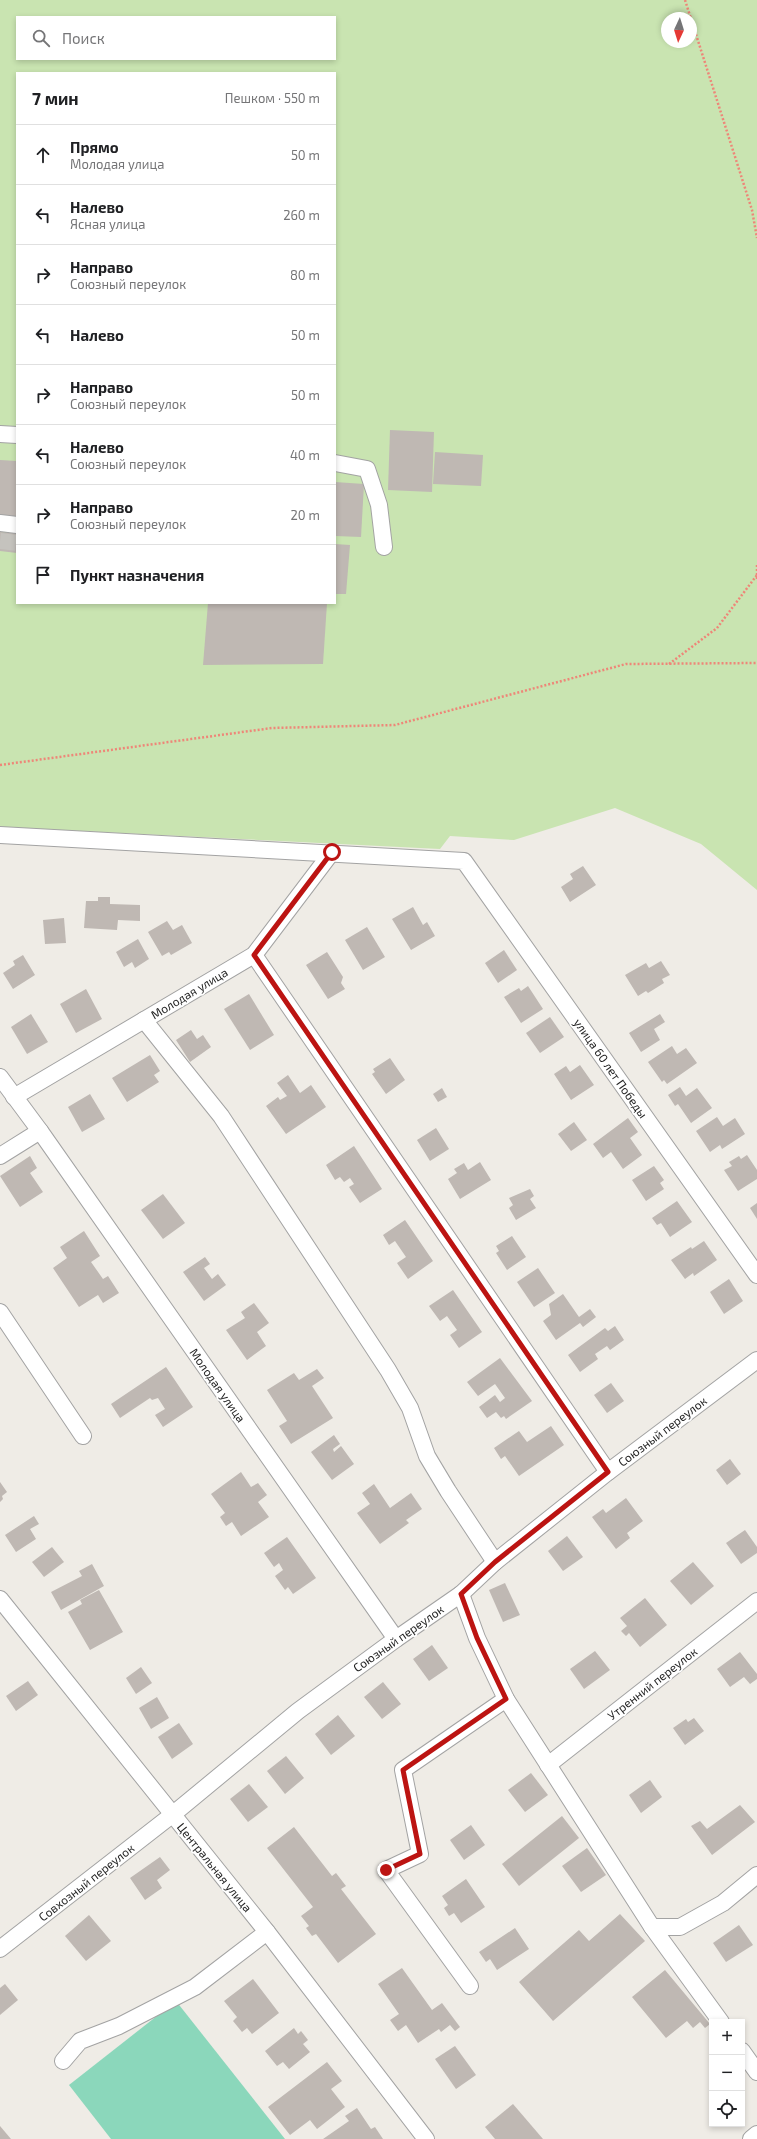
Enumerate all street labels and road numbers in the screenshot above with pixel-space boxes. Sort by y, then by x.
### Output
street label: Молодая улица [148,965,230,1022]
street label: улица 60 лет Победы [571,1016,651,1121]
street label: Молодая улица [186,1345,249,1425]
street label: Союзный переулок [615,1393,710,1470]
street label: Союзный переулок [350,1601,447,1675]
street label: Утренний переулок [604,1643,701,1723]
street label: Центральная улица [174,1820,255,1915]
street label: Совхозный переулок [35,1840,138,1924]

